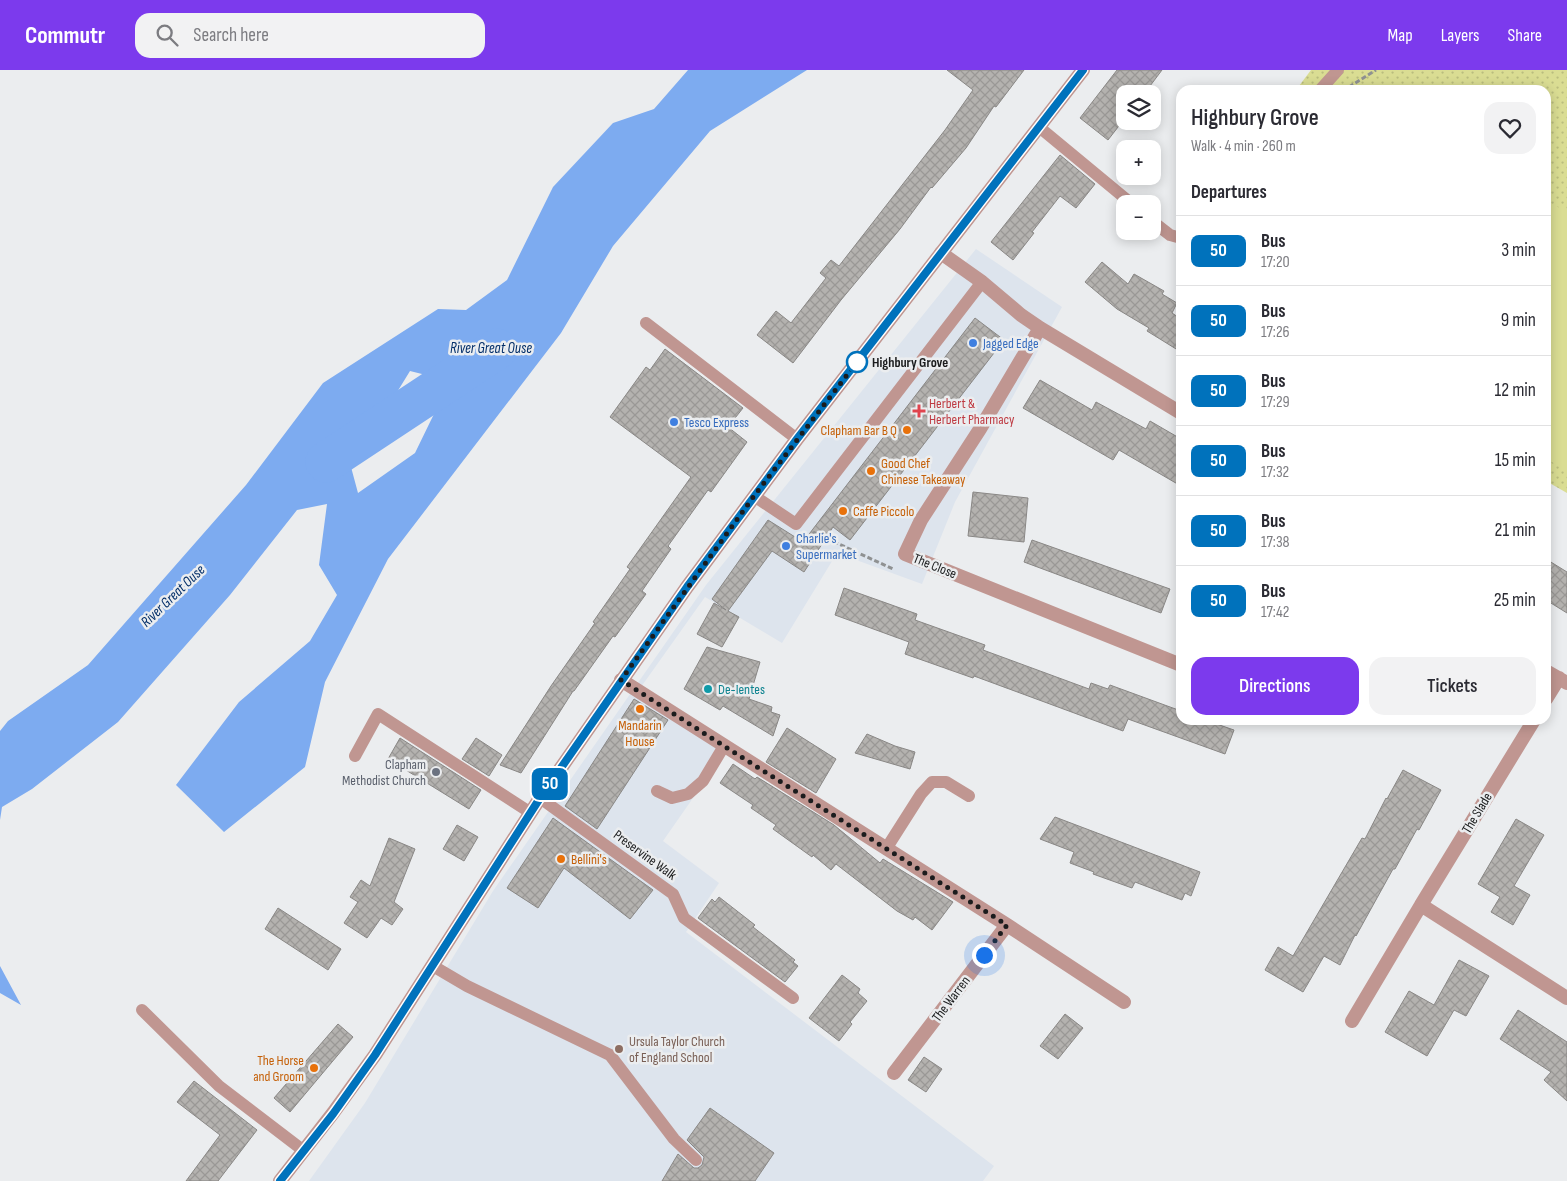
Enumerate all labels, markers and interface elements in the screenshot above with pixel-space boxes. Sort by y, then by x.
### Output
search box [135,13,485,58]
text: Commutr [25,21,105,50]
icon: search [153,21,181,49]
text: Search here [193,24,269,47]
text: Map [1388,25,1413,46]
text: Layers [1441,25,1480,46]
text: Share [1508,25,1542,46]
map controls [1116,85,1161,240]
button: layers [1116,85,1161,130]
button: heart [1484,102,1536,154]
text: Highbury Grove [1191,103,1319,132]
text: Walk · 4 min · 260 m [1191,137,1296,156]
button: + [1116,140,1161,185]
text: Departures [1191,181,1267,204]
button: − [1116,195,1161,240]
text: Bus [1261,230,1286,253]
text: 3 min [1501,239,1536,262]
text: 50 [1210,240,1227,261]
text: 17:20 [1261,253,1290,272]
text: Bus [1261,300,1286,323]
text: 9 min [1501,309,1536,332]
text: 50 [1210,310,1227,331]
text: 17:26 [1261,323,1289,342]
place label: Jagged Edge [982,335,1039,352]
marker: Jagged Edge [967,337,979,349]
water label: River Great Ouse [450,339,532,358]
marker: Highbury Grove [846,351,868,373]
place label: Highbury Grove [872,354,948,371]
text: Bus [1261,370,1286,393]
text: 12 min [1494,379,1536,402]
text: 50 [1210,380,1227,401]
text: 17:29 [1261,393,1290,412]
place label: Herbert & Herbert Pharmacy [929,395,1015,428]
marker: Herbert & Herbert Pharmacy [913,405,925,417]
place label: Tesco Express [684,414,749,431]
marker: Tesco Express [668,416,680,428]
place label: Clapham Bar B Q [821,422,897,439]
marker: Clapham Bar B Q [901,424,913,436]
text: Bus [1261,440,1286,463]
text: 15 min [1495,449,1536,472]
text: 50 [1210,450,1227,471]
place label: Good Chef Chinese Takeaway [881,455,966,488]
text: 17:32 [1261,463,1289,482]
marker: Good Chef Chinese Takeaway [865,465,877,477]
place label: Caffe Piccolo [853,503,915,520]
marker: Caffe Piccolo [837,505,849,517]
text: Bus [1261,510,1286,533]
text: 21 min [1495,519,1536,542]
text: 50 [1210,520,1227,541]
place label: Charlie's Supermarket [796,530,857,563]
text: 17:38 [1261,533,1290,552]
marker: Charlie's Supermarket [780,540,792,552]
street label: The Close [911,550,959,582]
water label: River Great Ouse [137,561,209,631]
text: Bus [1261,580,1286,603]
text: 25 min [1494,589,1536,612]
text: 50 [1210,590,1227,611]
text: 17:42 [1261,603,1289,622]
button: Directions [1191,657,1359,715]
button: Tickets [1369,657,1536,715]
place label: De-Ientes [718,681,765,698]
marker: De-Ientes [702,683,714,695]
marker: Mandarin House [634,703,646,715]
place label: Mandarin House [618,717,662,750]
place label: Clapham Methodist Church [342,756,426,789]
marker: Clapham Methodist Church [430,766,442,778]
line badge: 50 [528,768,572,800]
text: 50 [542,773,558,794]
street label: The Slade [1458,789,1496,837]
street label: Preservine Walk [610,826,680,884]
place label: Bellini's [571,851,607,868]
marker: Bellini's [555,853,567,865]
your location [972,943,997,968]
street label: The Warren [928,973,974,1025]
place label: Ursula Taylor Church of England School [629,1033,725,1066]
marker: Ursula Taylor Church of England School [613,1043,625,1055]
place label: The Horse and Groom [253,1052,304,1085]
marker: The Horse and Groom [308,1062,320,1074]

